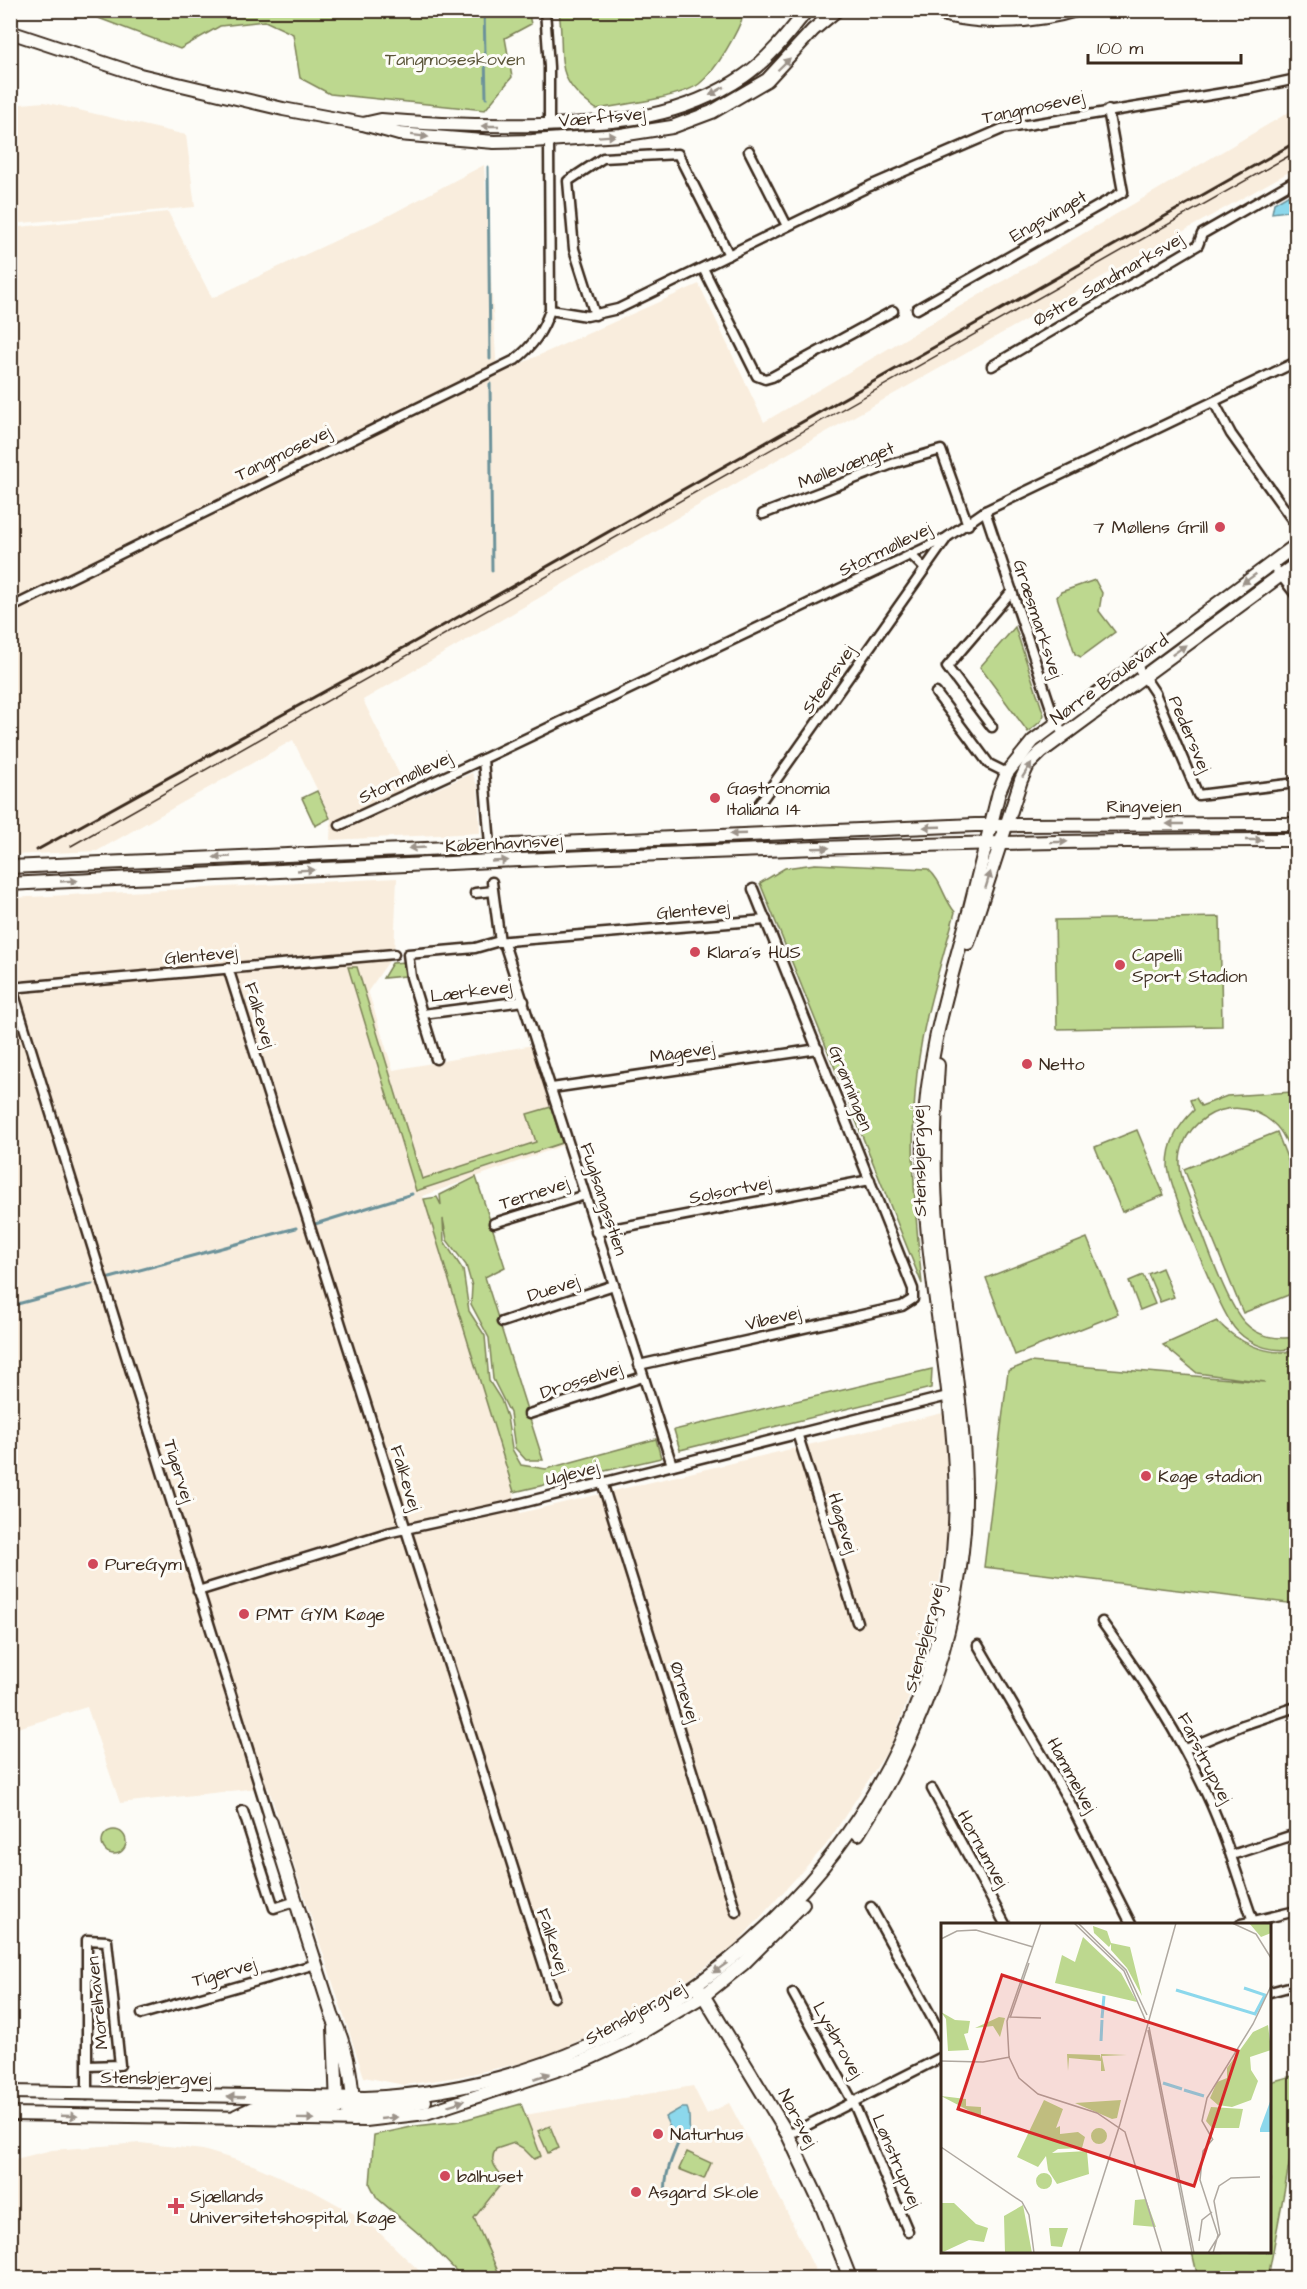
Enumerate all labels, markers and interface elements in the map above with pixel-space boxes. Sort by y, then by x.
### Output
scale bar [1088,27,1241,65]
text: 100 m [1097,36,1143,61]
park label: Tangmoseskoven [385,47,525,73]
one-way arrow [776,57,791,71]
street label: Tangmosevej [980,84,1087,131]
one-way arrow [708,86,725,96]
street label: Værftsvej [558,101,647,134]
one-way arrow [481,121,500,131]
one-way arrow [411,132,430,141]
one-way arrow [598,132,617,141]
street label: Engsvinget [1005,184,1093,249]
street label: Østre Sandmarksvej [1029,226,1189,333]
street label: Tangmosevej [231,419,337,488]
street label: Møllevænget [794,435,899,496]
place label: 7 Møllens Grill [1093,515,1208,540]
street label: Stormøllevej [834,516,937,583]
marker: 7 Møllens Grill [1213,520,1227,534]
street label: Græsmarksvej [1007,557,1069,683]
one-way arrow [1242,573,1257,585]
street label: Nørre Boulevard [1045,628,1173,731]
street label: Steensvej [796,639,862,719]
one-way arrow [1171,644,1187,656]
street label: Pedersvej [1162,692,1217,777]
street label: Stormøllevej [354,745,457,810]
one-way arrow [1021,762,1032,778]
place label: Gastronomia Italiana 14 [727,776,830,822]
marker: Gastronomia Italiana 14 [708,791,722,805]
street label: Ringvejen [1107,794,1181,820]
one-way arrow [1166,819,1185,829]
one-way arrow [923,822,942,832]
street label: Københavnsvej [445,828,564,859]
one-way arrow [728,829,747,838]
one-way arrow [1244,835,1263,845]
one-way arrow [1049,837,1068,847]
one-way arrow [812,843,831,853]
one-way arrow [407,844,426,853]
one-way arrow [213,853,232,862]
one-way arrow [491,857,510,866]
one-way arrow [296,866,315,875]
one-way arrow [984,871,993,889]
one-way arrow [59,877,78,886]
street label: Glentevej [655,895,731,926]
street label: Glentevej [163,940,239,971]
place label: Klara´s HUS [707,940,801,965]
place label: Capelli Sport Stadion [1132,943,1247,989]
marker: Klara´s HUS [688,945,702,959]
marker: Capelli Sport Stadion [1113,958,1127,972]
street label: Lærkevej [429,974,514,1009]
street label: Falkevej [238,979,282,1052]
street label: Mågevej [648,1035,717,1070]
street label: Grønningen [821,1042,879,1135]
place label: Netto [1039,1052,1085,1077]
marker: Netto [1020,1057,1034,1071]
street label: Stensbjergvej [906,1104,934,1217]
street label: Fuglsangsstien [573,1140,633,1259]
street label: Ternevej [496,1170,573,1216]
street label: Solsortvej [687,1170,774,1211]
street label: Duevej [524,1268,583,1309]
street label: Vibevej [743,1300,804,1337]
street label: Drosselvej [537,1355,626,1405]
street label: Tigervej [156,1436,200,1507]
street label: Falkevej [384,1442,428,1515]
street label: Uglevej [543,1455,602,1493]
place label: Køge stadion [1158,1464,1262,1490]
marker: Køge stadion [1139,1469,1153,1483]
street label: Høgevej [821,1490,864,1558]
place label: PureGym [105,1552,182,1578]
marker: PureGym [86,1557,100,1571]
street label: Stensbjergvej [898,1580,952,1695]
place label: PMT GYM Køge [256,1602,385,1628]
marker: PMT GYM Køge [237,1607,251,1621]
street label: Ørnevej [663,1658,706,1727]
street label: Farstrupvej [1171,1708,1239,1809]
street label: Hammelvej [1041,1733,1103,1818]
street label: Hornumvej [951,1806,1015,1893]
street label: Falkevej [530,1905,575,1978]
inset map [941,1923,1271,2253]
street label: Tigervej [189,1951,260,1994]
street label: Morelhaven [80,1955,115,2051]
one-way arrow [712,1962,728,1974]
street label: Stensbjergvej [581,1975,691,2052]
street label: Lysbrovej [805,1998,869,2084]
street label: Stensbjergvej [100,2065,213,2093]
one-way arrow [533,2070,551,2080]
street label: Norsvej [772,2085,824,2152]
one-way arrow [227,2092,246,2102]
one-way arrow [447,2098,465,2107]
one-way arrow [59,2111,78,2120]
street label: Lønstrupvej [866,2111,928,2213]
one-way arrow [380,2113,399,2123]
one-way arrow [297,2114,316,2124]
place label: Naturhus [670,2122,744,2147]
marker: Naturhus [651,2127,665,2141]
place label: bålhuset [457,2164,524,2189]
marker: bålhuset [438,2169,452,2183]
place label: Asgård Skole [648,2180,759,2206]
place label: Sjællands Universitetshospital, Køge [190,2184,397,2231]
marker: Asgård Skole [629,2185,643,2199]
marker: Sjællands Universitetshospital, Køge [167,2197,185,2215]

